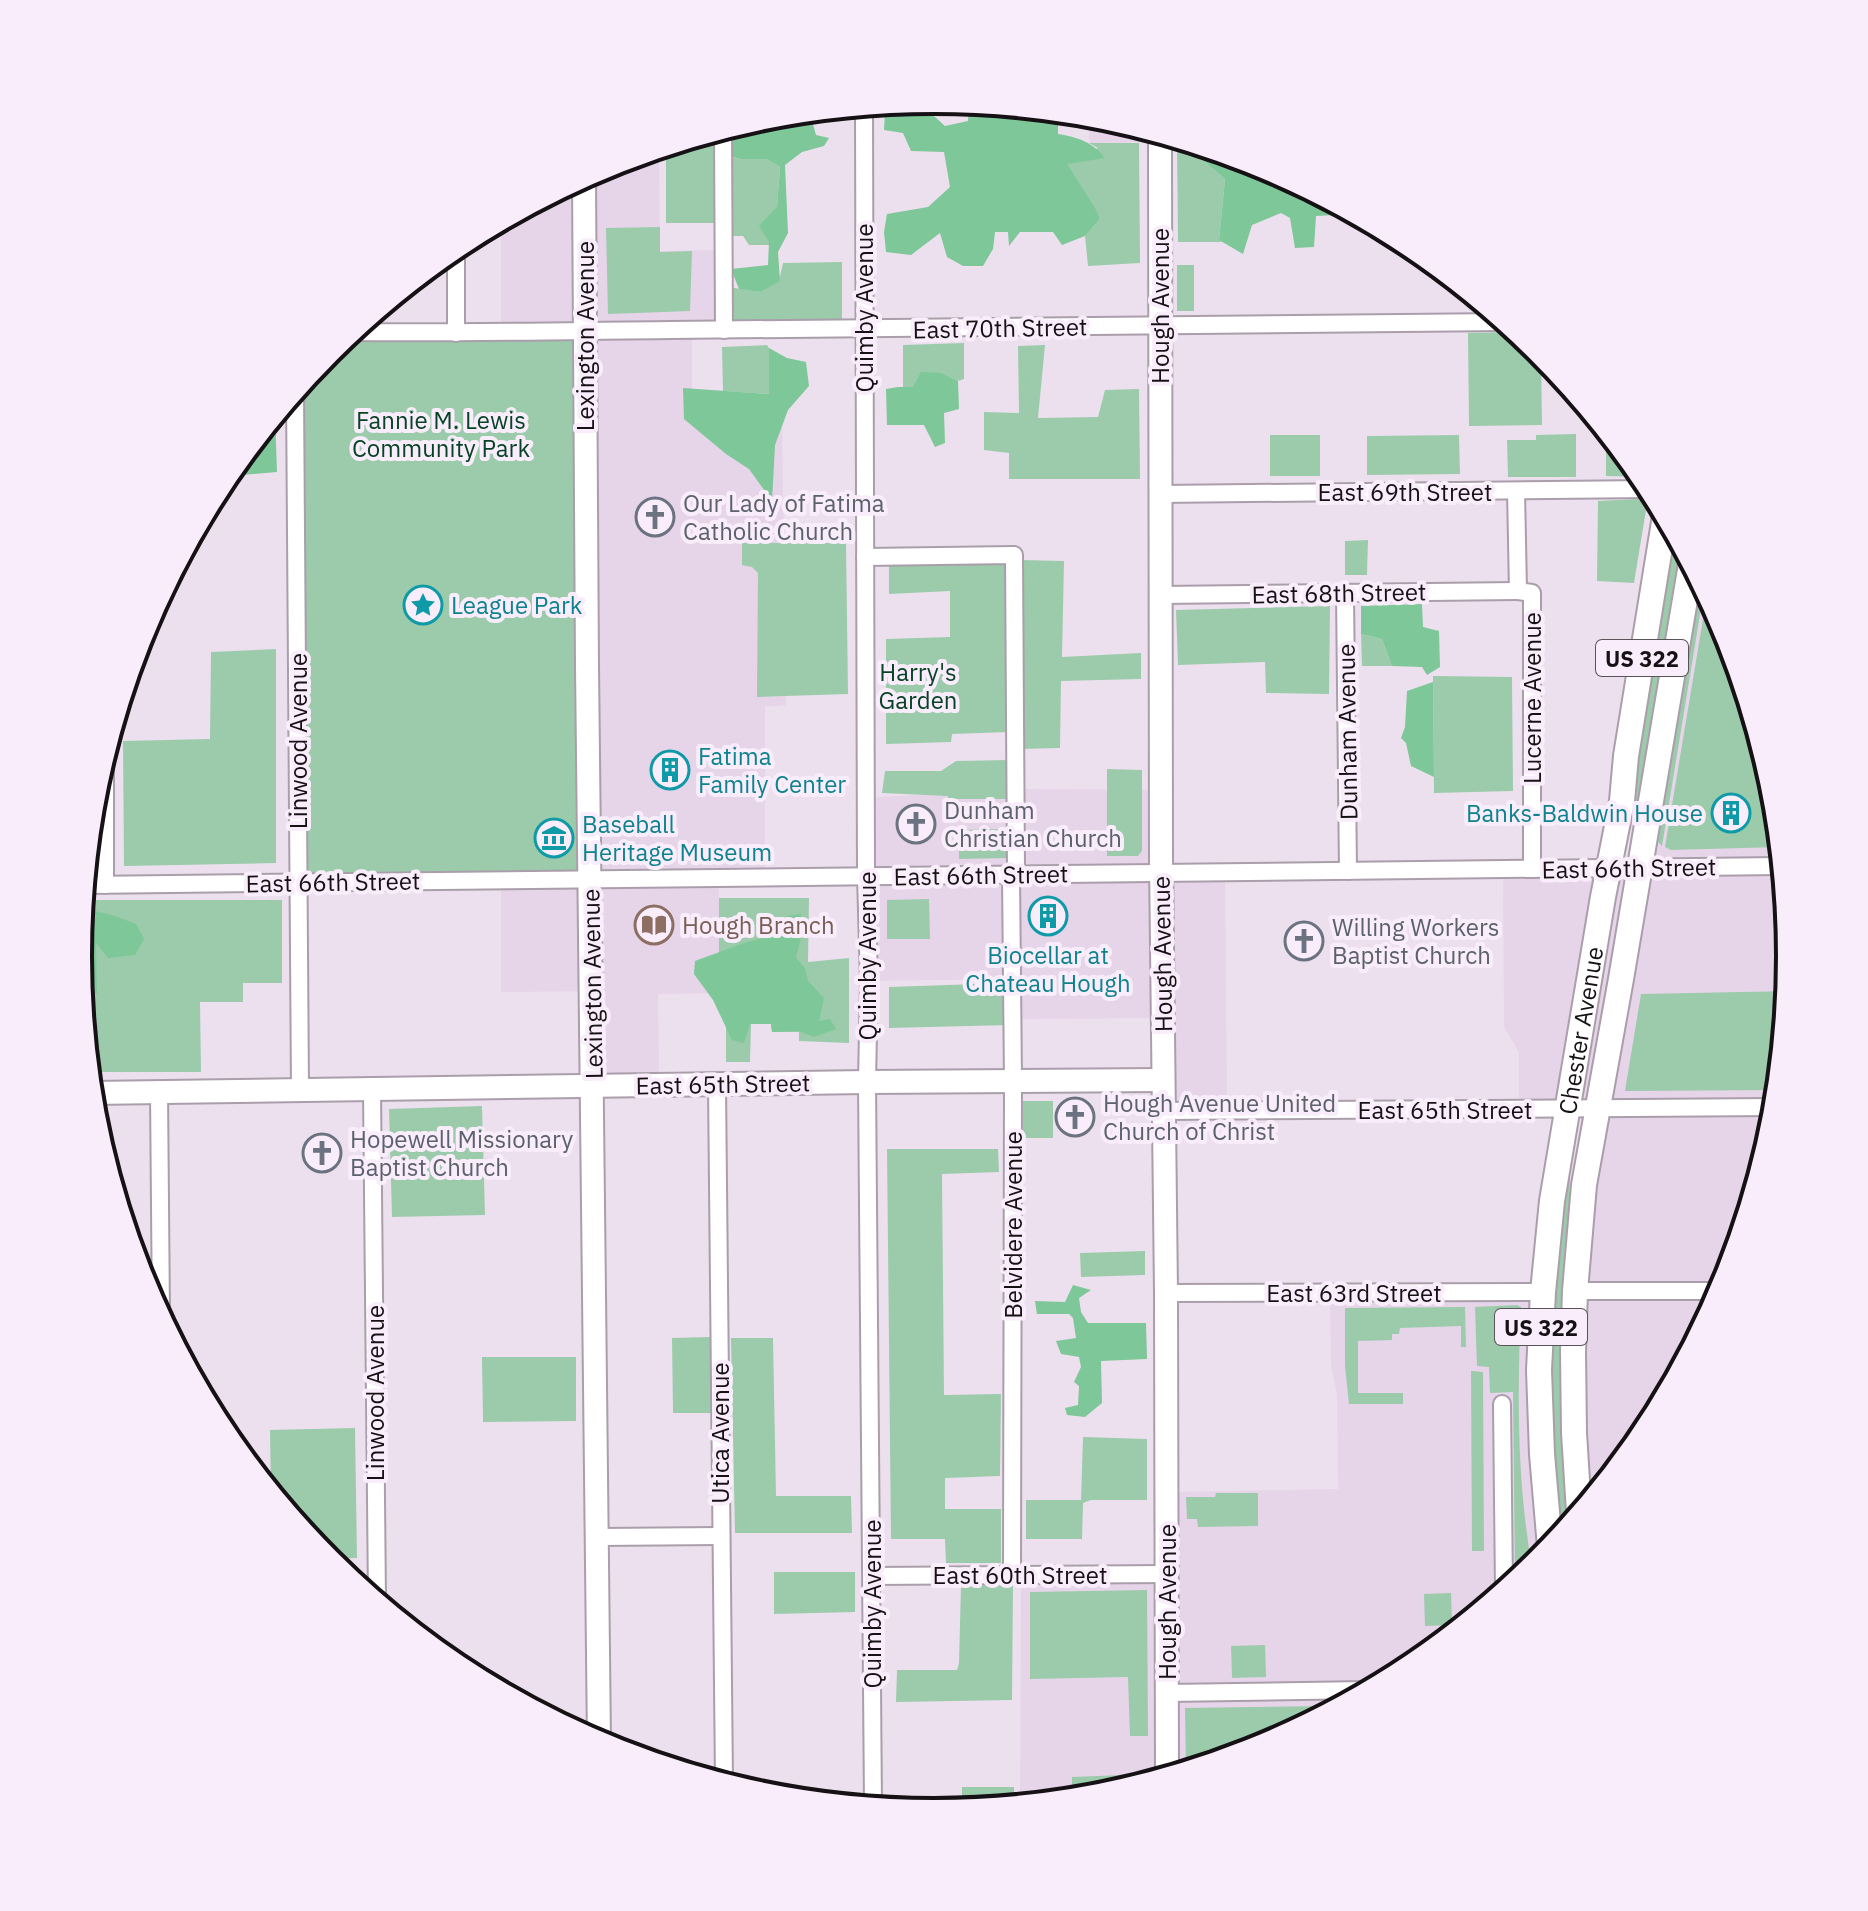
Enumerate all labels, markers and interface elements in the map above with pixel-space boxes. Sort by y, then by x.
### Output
street label: Quimby Avenue [848,223,880,393]
street label: Hough Avenue [1144,228,1176,384]
street label: Lexington Avenue [569,241,601,431]
street label: East 70th Street [912,310,1088,346]
park label: Fannie M. Lewis Community Park [352,404,530,464]
street label: East 69th Street [1318,476,1492,508]
place label: Our Lady of Fatima Catholic Church [683,487,885,547]
church icon: Our Lady of Fatima Catholic Church [634,496,676,538]
street label: East 68th Street [1251,575,1427,611]
place icon: League Park [402,584,444,626]
place label: League Park [451,589,583,621]
street label: Lucerne Avenue [1516,612,1548,784]
road number: US 322 [1596,640,1688,676]
street label: Dunham Avenue [1329,643,1365,821]
street label: Linwood Avenue [282,653,314,829]
park label: Harry's Garden [879,656,957,716]
place label: Fatima Family Center [698,740,846,800]
building icon: Fatima Family Center [649,749,691,791]
building icon: Banks-Baldwin House [1710,792,1752,834]
place label: Dunham Christian Church [944,794,1122,854]
place label: Banks-Baldwin House [1466,797,1703,829]
church icon: Dunham Christian Church [895,803,937,845]
place label: Baseball Heritage Museum [582,808,772,868]
museum icon: Baseball Heritage Museum [533,817,575,859]
street label: East 66th Street [1541,850,1717,886]
street label: East 66th Street [893,857,1069,893]
street label: East 66th Street [245,864,421,900]
street label: Quimby Avenue [851,871,883,1041]
street label: Hough Avenue [1145,876,1179,1032]
street label: Lexington Avenue [574,889,610,1079]
building icon: Biocellar at Chateau Hough [1027,895,1069,937]
library icon: Hough Branch [633,904,675,946]
place label: Hough Branch [682,909,835,941]
place label: Willing Workers Baptist Church [1332,911,1499,971]
church icon: Willing Workers Baptist Church [1283,920,1325,962]
place label: Biocellar at Chateau Hough [965,939,1131,999]
street label: Chester Avenue [1551,944,1610,1117]
street label: East 65th Street [635,1066,811,1102]
place label: Hough Avenue United Church of Christ [1103,1087,1336,1147]
street label: East 65th Street [1358,1094,1532,1126]
church icon: Hough Avenue United Church of Christ [1054,1096,1096,1138]
place label: Hopewell Missionary Baptist Church [350,1123,573,1183]
street label: Belvidere Avenue [997,1131,1029,1319]
church icon: Hopewell Missionary Baptist Church [301,1132,343,1174]
street label: East 63rd Street [1266,1277,1442,1309]
street label: Linwood Avenue [359,1305,391,1481]
road number: US 322 [1495,1309,1587,1345]
street label: Utica Avenue [704,1362,736,1504]
street label: Quimby Avenue [856,1519,888,1689]
street label: Hough Avenue [1151,1524,1183,1680]
street label: East 60th Street [933,1559,1107,1591]

